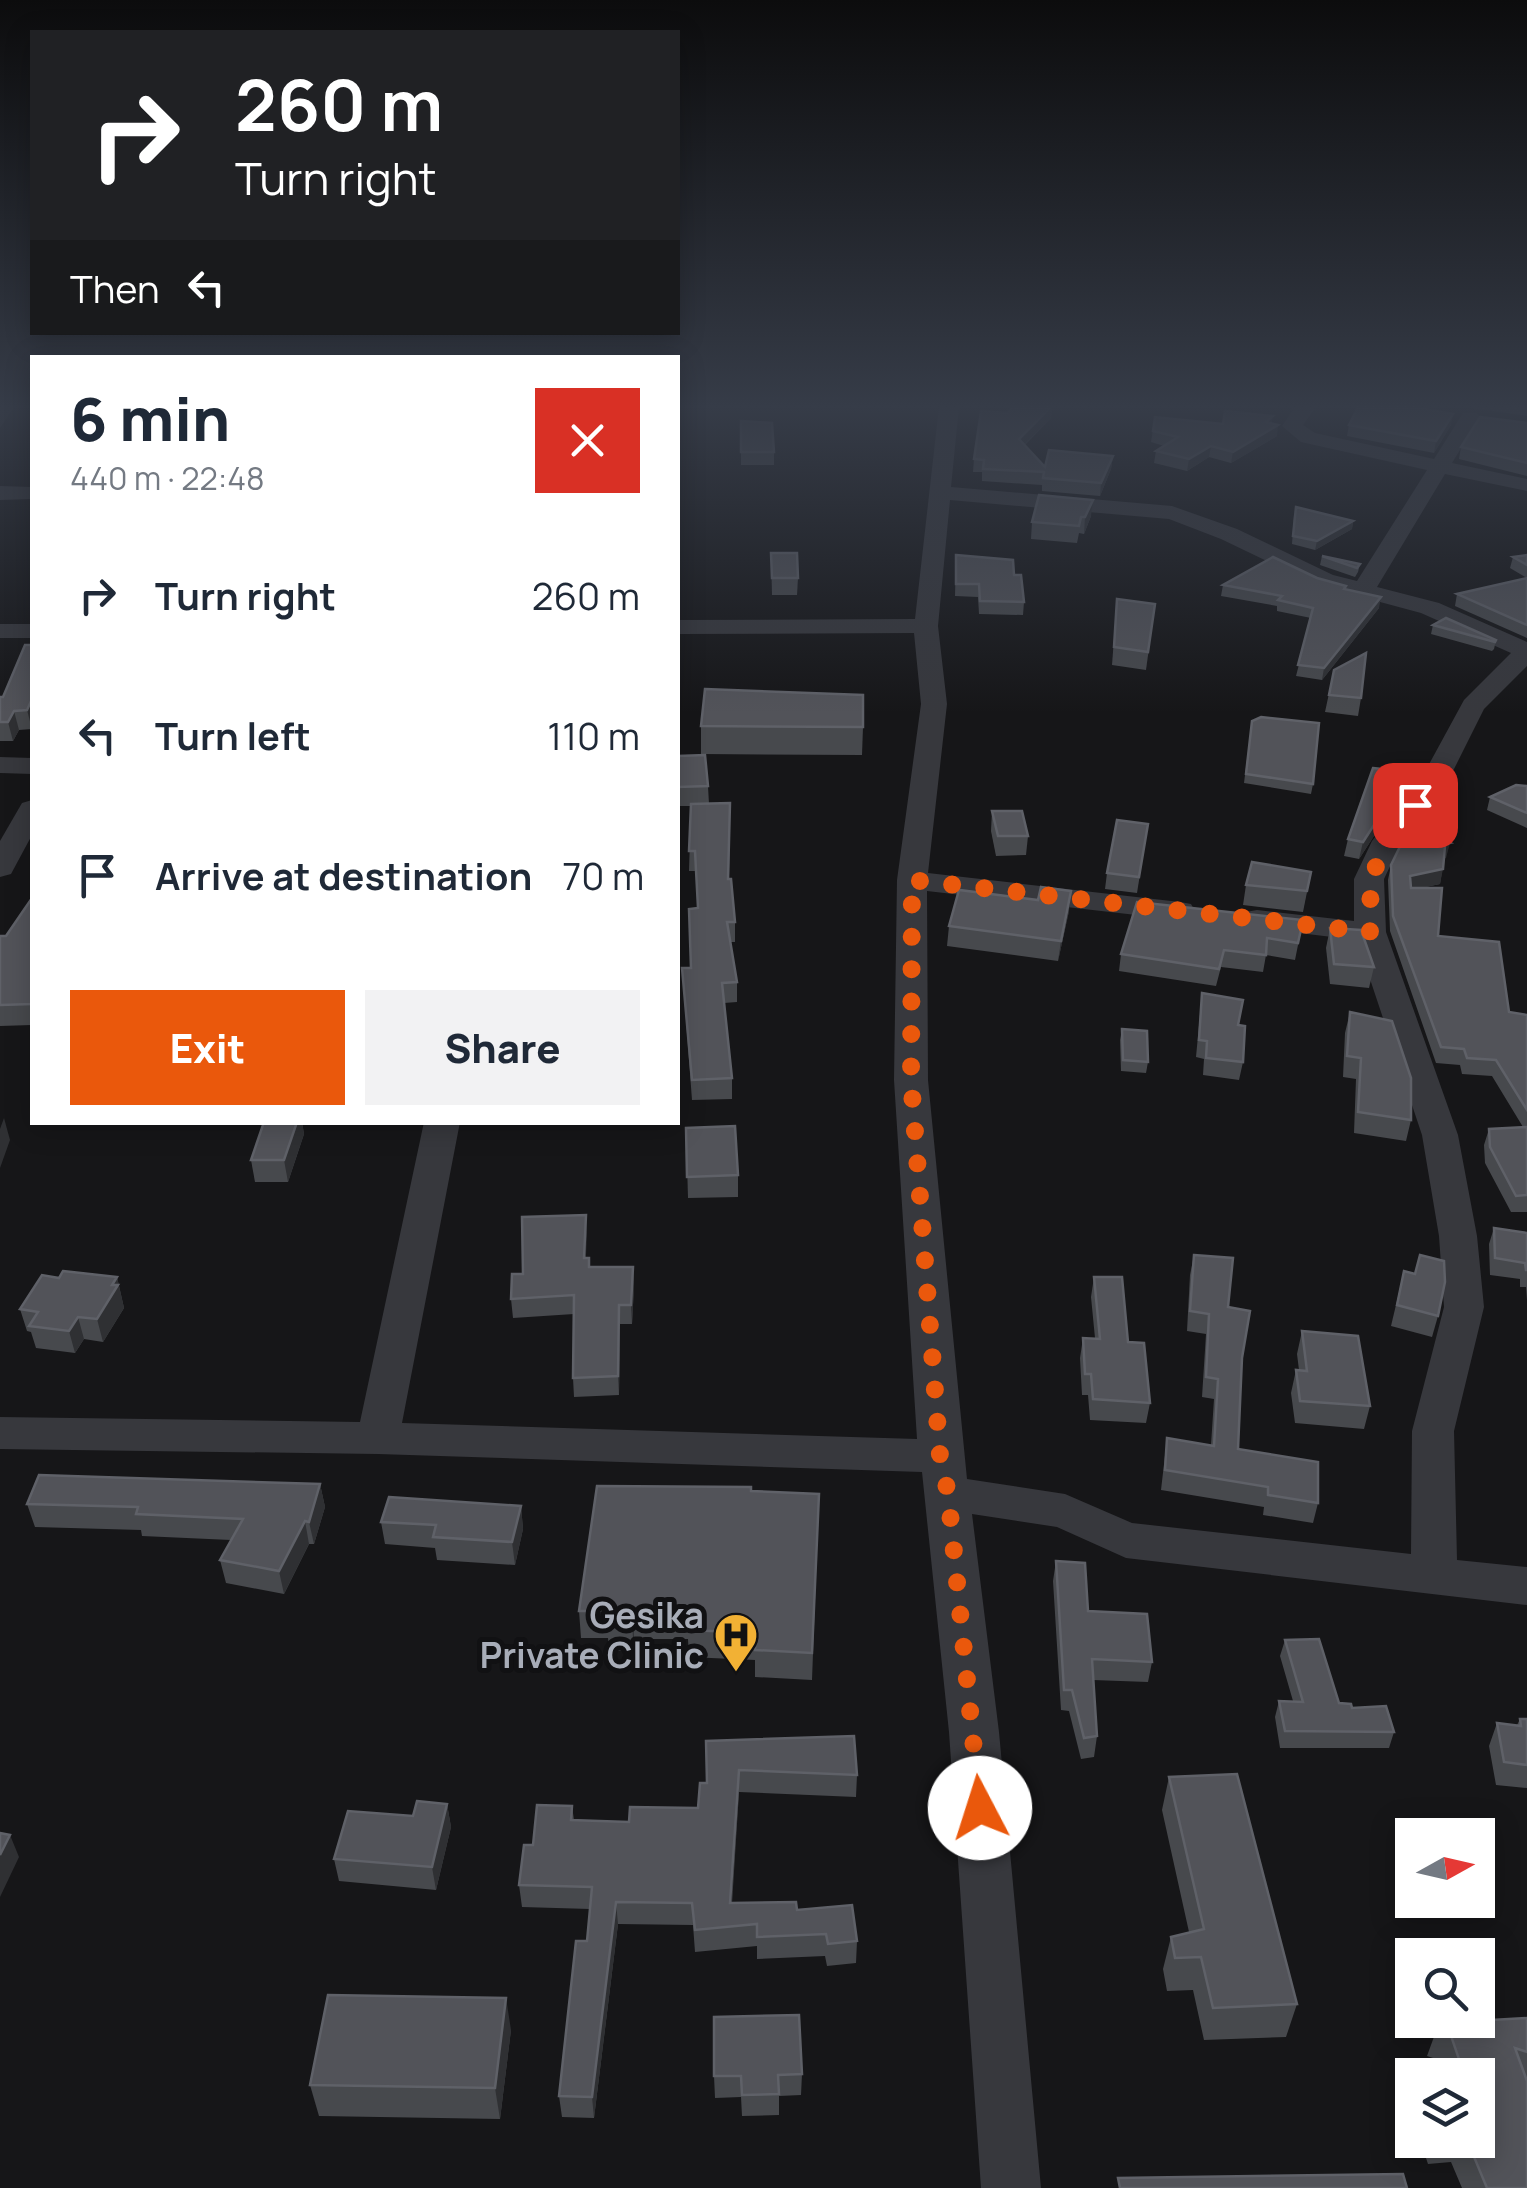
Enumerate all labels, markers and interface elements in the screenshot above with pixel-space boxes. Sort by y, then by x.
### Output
text: 260 m [235,56,443,152]
icon: right [70,70,200,200]
text: Turn right [235,147,436,209]
icon: left [179,260,234,315]
text: Then [70,262,159,314]
text: 6 min [70,377,230,459]
button: close [535,388,640,493]
text: 440 m · 22:48 [70,456,265,500]
icon: right [70,568,125,623]
text: Turn right [155,569,336,621]
text: 260 m [532,569,640,621]
icon: left [70,708,125,763]
text: Turn left [155,709,311,761]
text: 110 m [547,709,640,761]
pin [1373,763,1458,848]
icon: arrive [1388,778,1443,833]
icon: arrive [70,848,125,903]
text: Arrive at destination [155,849,532,901]
text: 70 m [562,849,644,901]
button: Exit [70,990,345,1105]
button: Share [365,990,640,1105]
place label: Gesika Private Clinic [480,1591,704,1679]
hospital icon: Gesika Private Clinic [713,1612,759,1673]
position arrow [928,1756,1032,1860]
north arrow [1395,1818,1495,1918]
map controls [1395,1818,1495,2158]
button: search [1395,1938,1495,2038]
button: layers [1395,2058,1495,2158]

